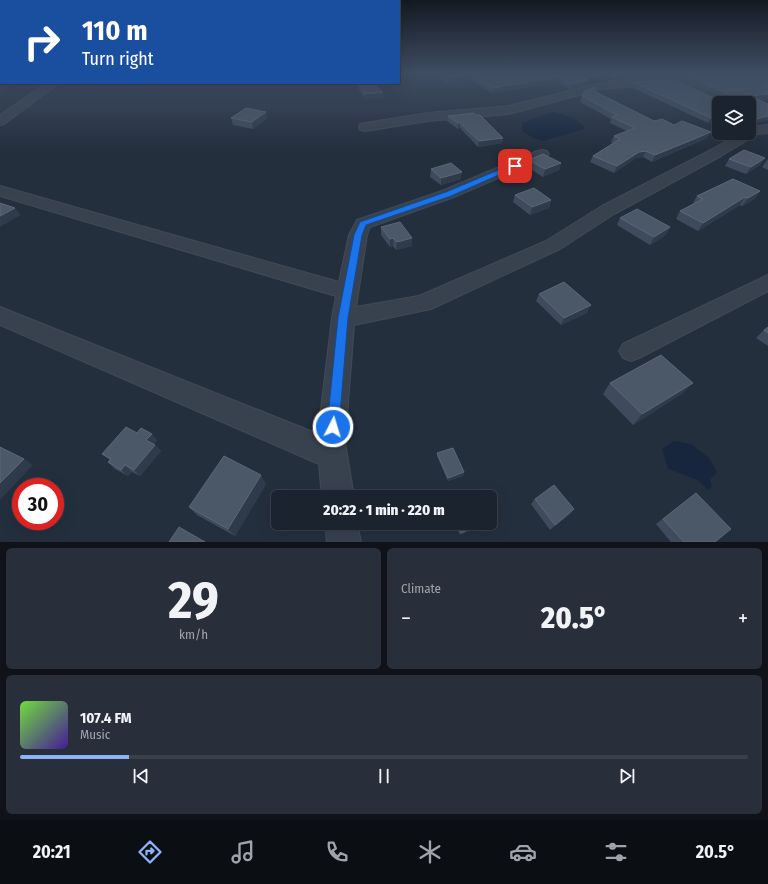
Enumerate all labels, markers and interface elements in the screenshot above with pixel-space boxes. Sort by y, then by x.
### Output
text: 110 m [82,14,148,47]
icon: right [16,16,68,68]
text: Turn right [82,48,154,70]
map controls [712,96,756,140]
button: layers [712,96,756,140]
pin [498,149,532,183]
icon: arrive [504,155,526,177]
position arrow [312,406,354,448]
speed limit sign: 30 [12,478,64,530]
text: 20:22 · 1 min · 220 m [323,501,445,519]
text: 29 [168,569,219,632]
text: Climate [401,581,441,596]
text: 20.5° [541,600,608,636]
text: − [401,605,411,632]
text: + [738,605,748,632]
text: km/h [179,627,208,642]
text: 107.4 FM [80,709,132,727]
text: Music [80,727,110,742]
icon: previous [130,765,152,787]
icon: pause [373,765,395,787]
icon: next [616,765,638,787]
icon: directions [136,838,164,866]
icon: music [229,838,257,866]
icon: phone [323,838,351,866]
icon: climate [416,838,444,866]
icon: car [509,838,537,866]
icon: filters [602,838,630,866]
text: 20:21 [33,841,71,863]
text: 20.5° [696,841,735,863]

